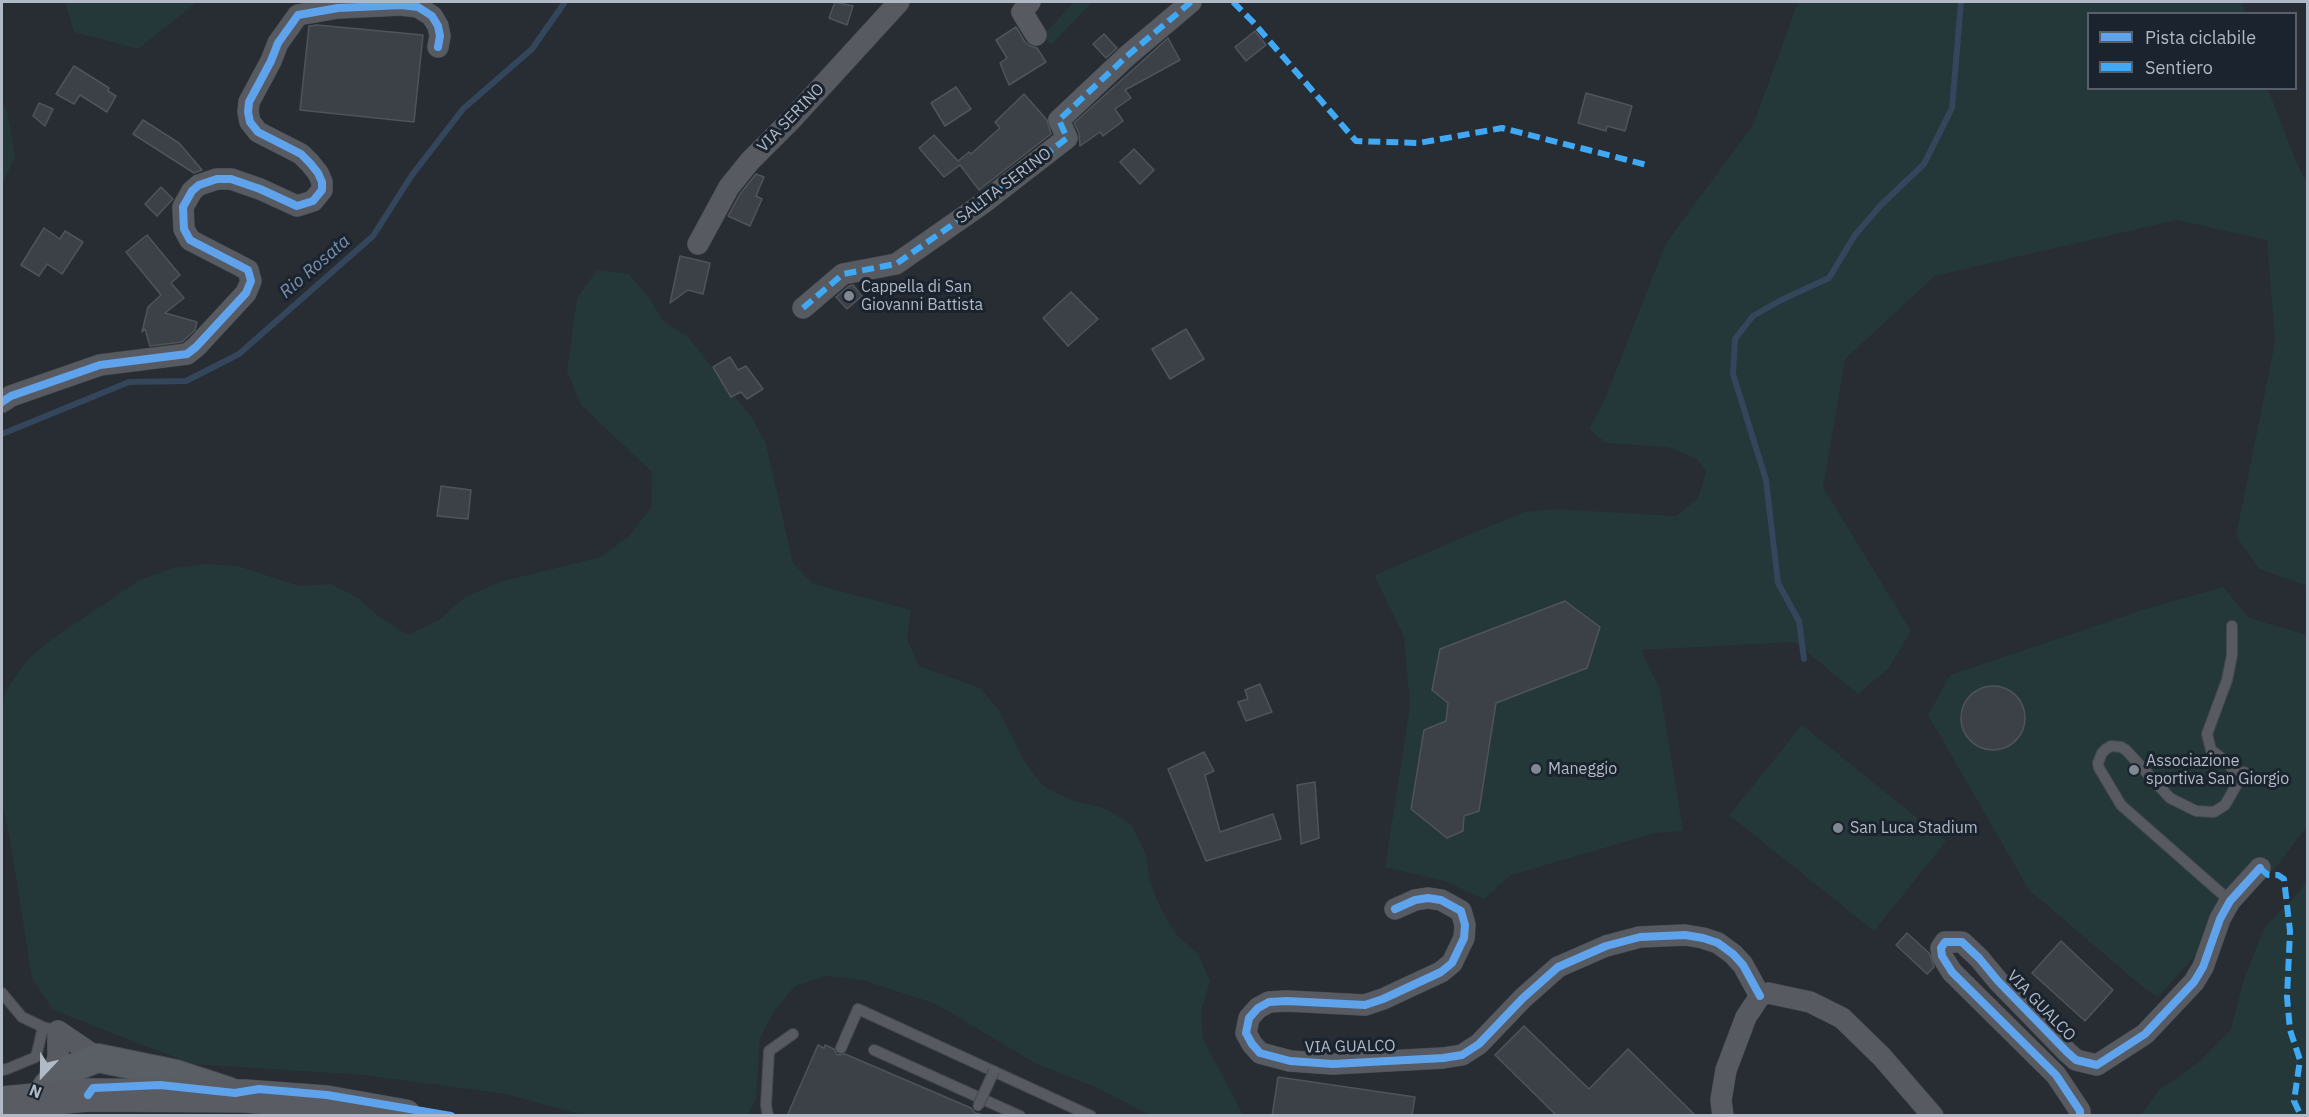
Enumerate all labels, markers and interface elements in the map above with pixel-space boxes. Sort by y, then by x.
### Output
legend [2087,12,2297,90]
text: Pista ciclabile [2145,26,2256,49]
text: Sentiero [2145,56,2213,79]
street label: VIA SERINO [754,80,828,156]
street label: SALITA SERINO [953,144,1055,228]
water label: Rio Rosata [276,231,354,303]
place label: Cappella di San Giovanni Battista [861,277,983,315]
marker: Cappella di San Giovanni Battista [842,289,856,303]
place label: Associazione sportiva San Giorgio [2146,751,2289,789]
place label: Maneggio [1548,759,1617,779]
marker: Maneggio [1529,762,1543,776]
marker: Associazione sportiva San Giorgio [2127,763,2141,777]
place label: San Luca Stadium [1850,818,1978,838]
marker: San Luca Stadium [1831,821,1845,835]
street label: VIA GUALCO [2003,967,2079,1045]
street label: VIA GUALCO [1304,1037,1396,1057]
north arrow [12,1045,72,1105]
text: N [26,1080,44,1103]

